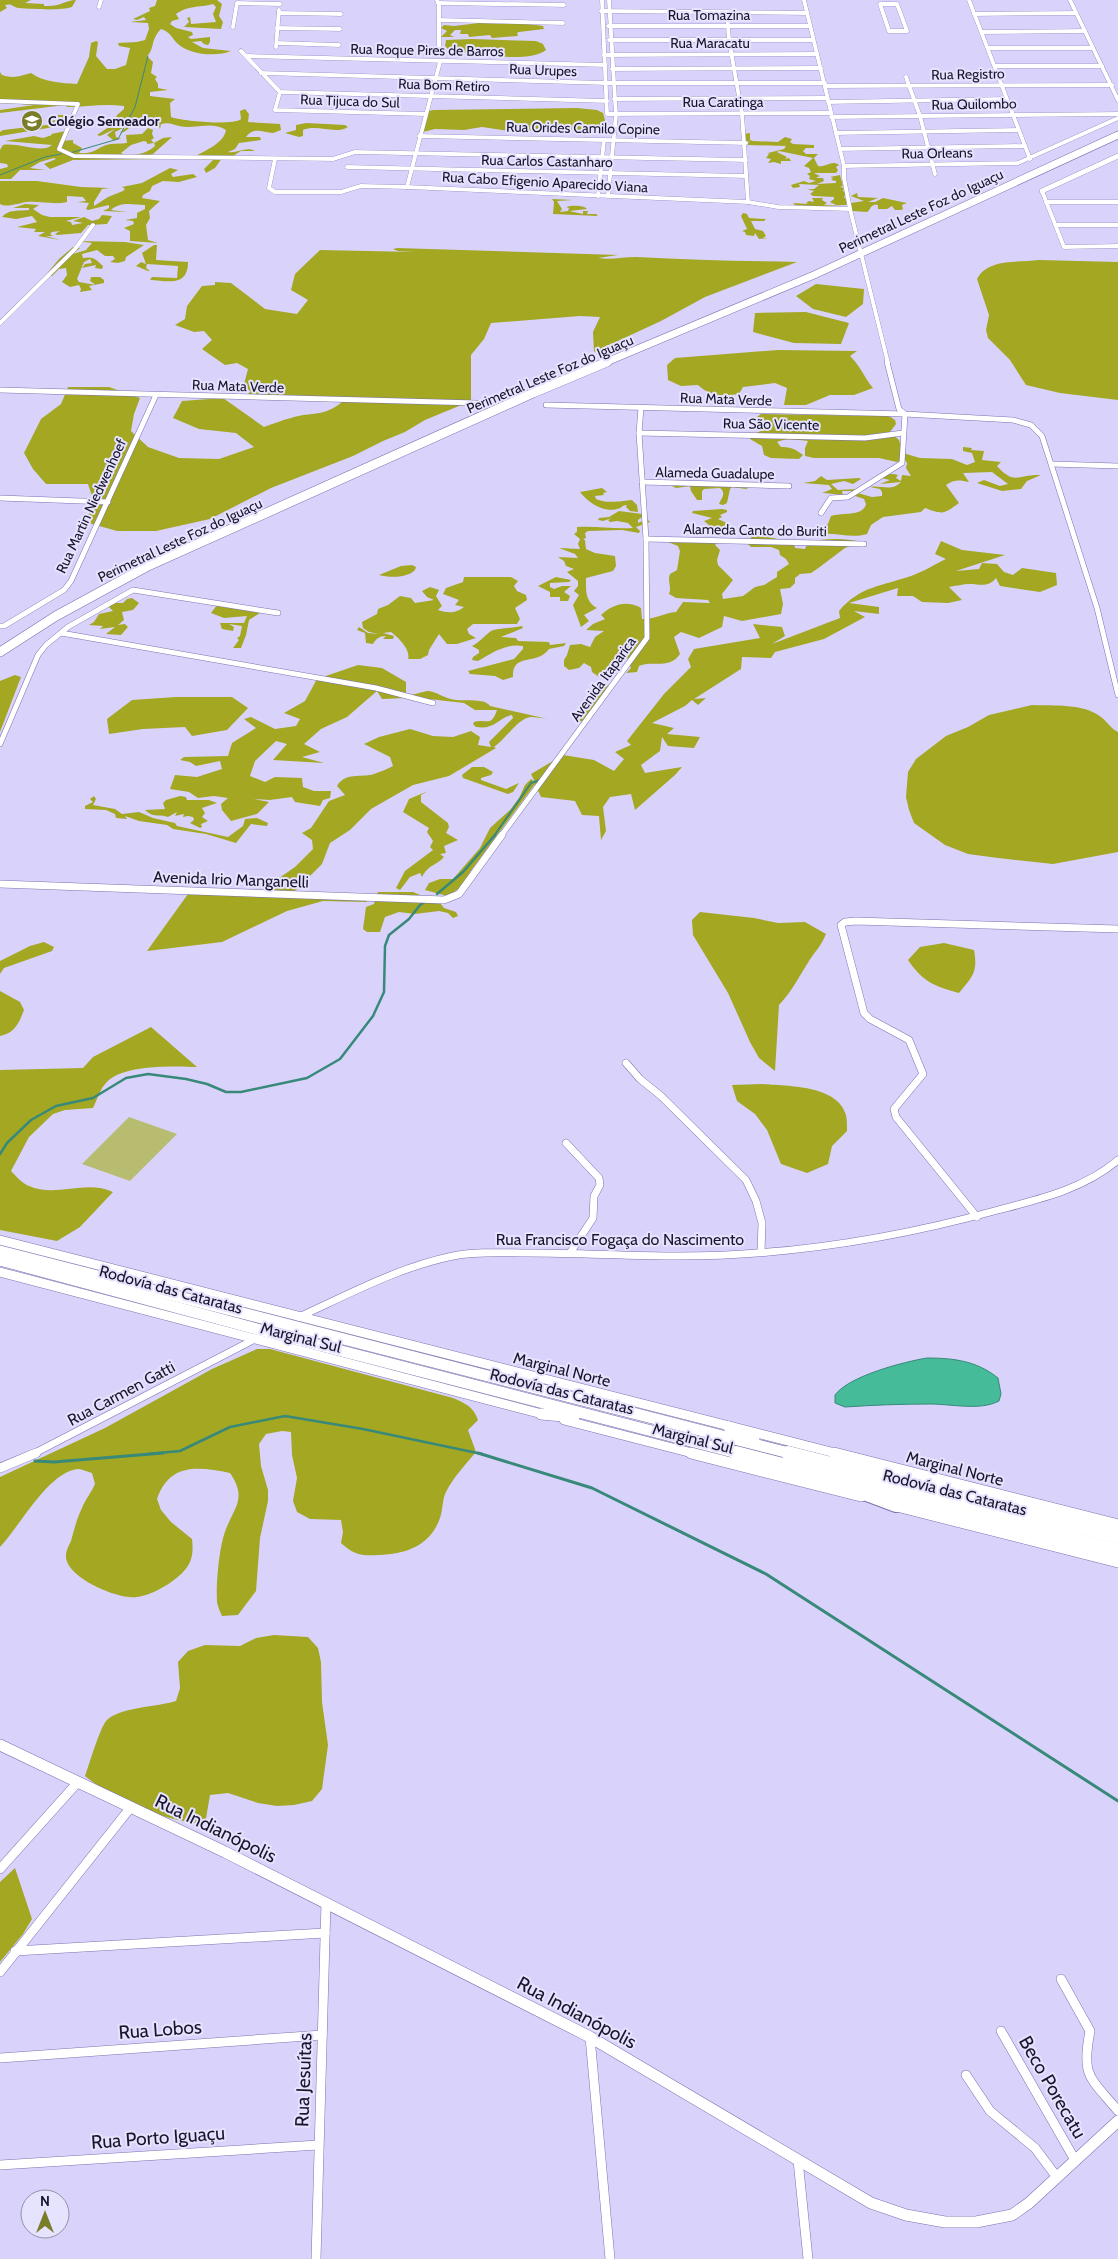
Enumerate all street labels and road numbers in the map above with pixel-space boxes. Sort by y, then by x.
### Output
street label: Rua Tomazina [668,6,751,24]
street label: Rua Maracatu [670,34,750,52]
street label: Rua Roque Pires de Barros [350,40,504,60]
street label: Rua Urupes [509,60,577,80]
street label: Rua Registro [931,64,1005,84]
street label: Rua Bom Retiro [398,74,491,96]
street label: Rua Tijuca do Sul [300,90,401,112]
street label: Rua Caratinga [683,93,764,111]
street label: Rua Quilombo [931,94,1017,114]
street label: Rua Orides Camilo Copine [506,118,660,138]
street label: Rua Orleans [901,143,973,163]
street label: Rua Carlos Castanharo [481,151,613,171]
street label: Perimetral Leste Foz do Iguaçu [836,165,1006,257]
street label: Rua Cabo Efigenio Aparecido Viana [442,168,649,196]
street label: Perimetral Leste Foz do Iguaçu [464,331,636,417]
street label: Rua Mata Verde [192,375,284,397]
street label: Rua Mata Verde [680,388,772,410]
street label: Rua São Vicente [723,414,819,434]
street label: Rua Martin Niedwenhoef [52,436,130,576]
street label: Alameda Guadalupe [655,463,775,483]
street label: Perimetral Leste Foz do Iguaçu [95,494,265,586]
street label: Alameda Canto do Buriti [683,520,827,540]
street label: Avenida Itaparica [566,633,640,725]
street label: Avenida Irio Manganelli [153,867,309,892]
street label: Rua Francisco Fogaça do Nascimento [496,1230,744,1249]
street label: Rodovía das Cataratas [97,1261,245,1318]
street label: Marginal Sul [259,1318,343,1357]
street label: Marginal Norte [511,1348,613,1391]
street label: Rua Carmen Gatti [64,1357,178,1430]
street label: Rodovía das Cataratas [488,1364,636,1419]
street label: Marginal Sul [651,1419,735,1458]
street label: Marginal Norte [904,1447,1006,1490]
street label: Rodovía das Cataratas [881,1465,1029,1520]
street label: Rua Indianópolis [151,1789,280,1868]
street label: Rua Indianópolis [513,1971,641,2054]
street label: Rua Lobos [118,2015,202,2044]
street label: Rua Jesuítas [290,2032,317,2127]
street label: Beco Porecatu [1014,2032,1091,2143]
street label: Rua Porto Iguaçu [90,2121,226,2154]

